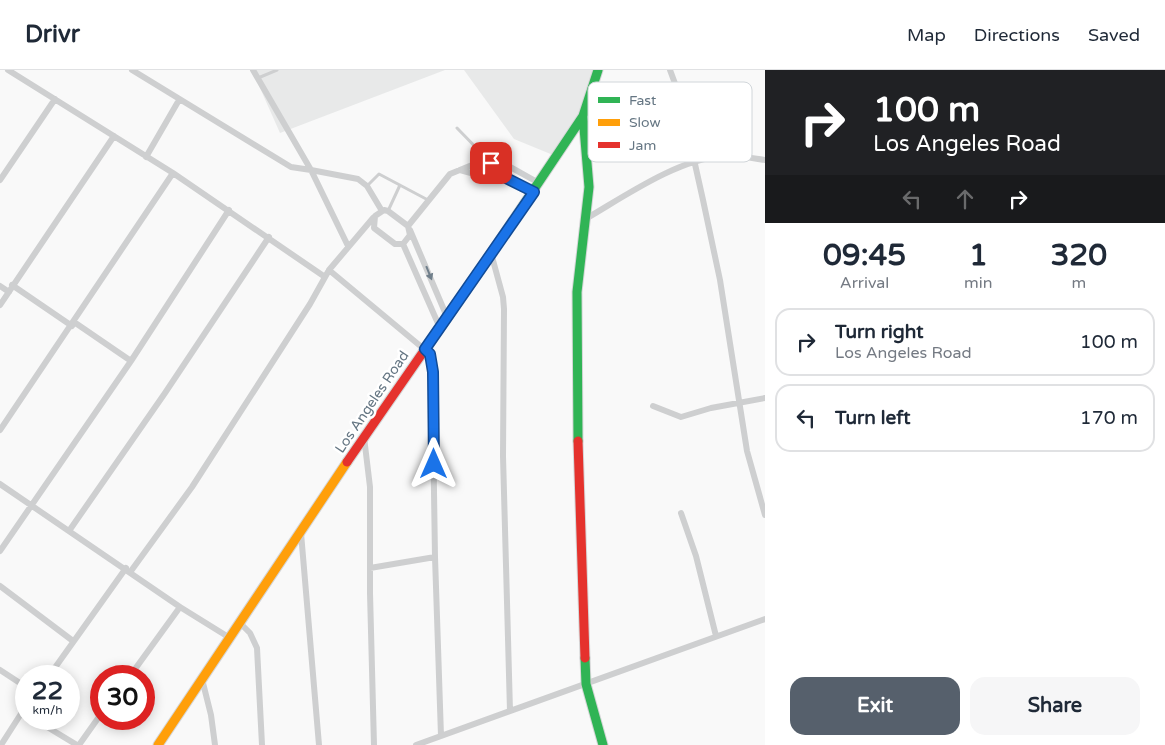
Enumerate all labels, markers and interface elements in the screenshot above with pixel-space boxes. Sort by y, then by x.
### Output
text: Drivr [25,20,80,49]
text: Map [907,24,946,46]
text: Directions [974,24,1060,46]
text: Saved [1088,24,1140,46]
legend [588,82,752,162]
text: 100 m [873,89,980,131]
icon: right [790,90,855,155]
text: Fast [629,92,657,109]
text: Slow [629,114,661,131]
text: Los Angeles Road [873,131,1061,157]
text: Jam [629,137,656,154]
pin [470,142,512,184]
icon: arrive [477,149,505,177]
icon: left [898,185,926,213]
icon: ahead [951,185,979,213]
icon: right [1004,185,1032,213]
text: 09:45 [823,237,906,274]
text: 1 [969,237,988,274]
text: 320 [1051,237,1107,274]
one-way arrow [425,266,433,281]
text: Arrival [840,273,889,293]
text: min [964,273,993,293]
text: m [1071,273,1086,293]
text: Turn right [835,321,923,343]
icon: right [792,328,820,356]
text: 100 m [1080,331,1138,353]
text: Los Angeles Road [835,343,972,363]
street label: Los Angeles Road [332,348,412,456]
icon: left [792,404,820,432]
text: Turn left [835,407,911,429]
text: 170 m [1080,407,1138,429]
position arrow [407,437,459,489]
speed limit sign: 30 [90,665,155,730]
text: 22 [32,676,63,706]
button: Exit [790,677,960,735]
button: Share [970,677,1140,735]
text: km/h [32,703,63,717]

